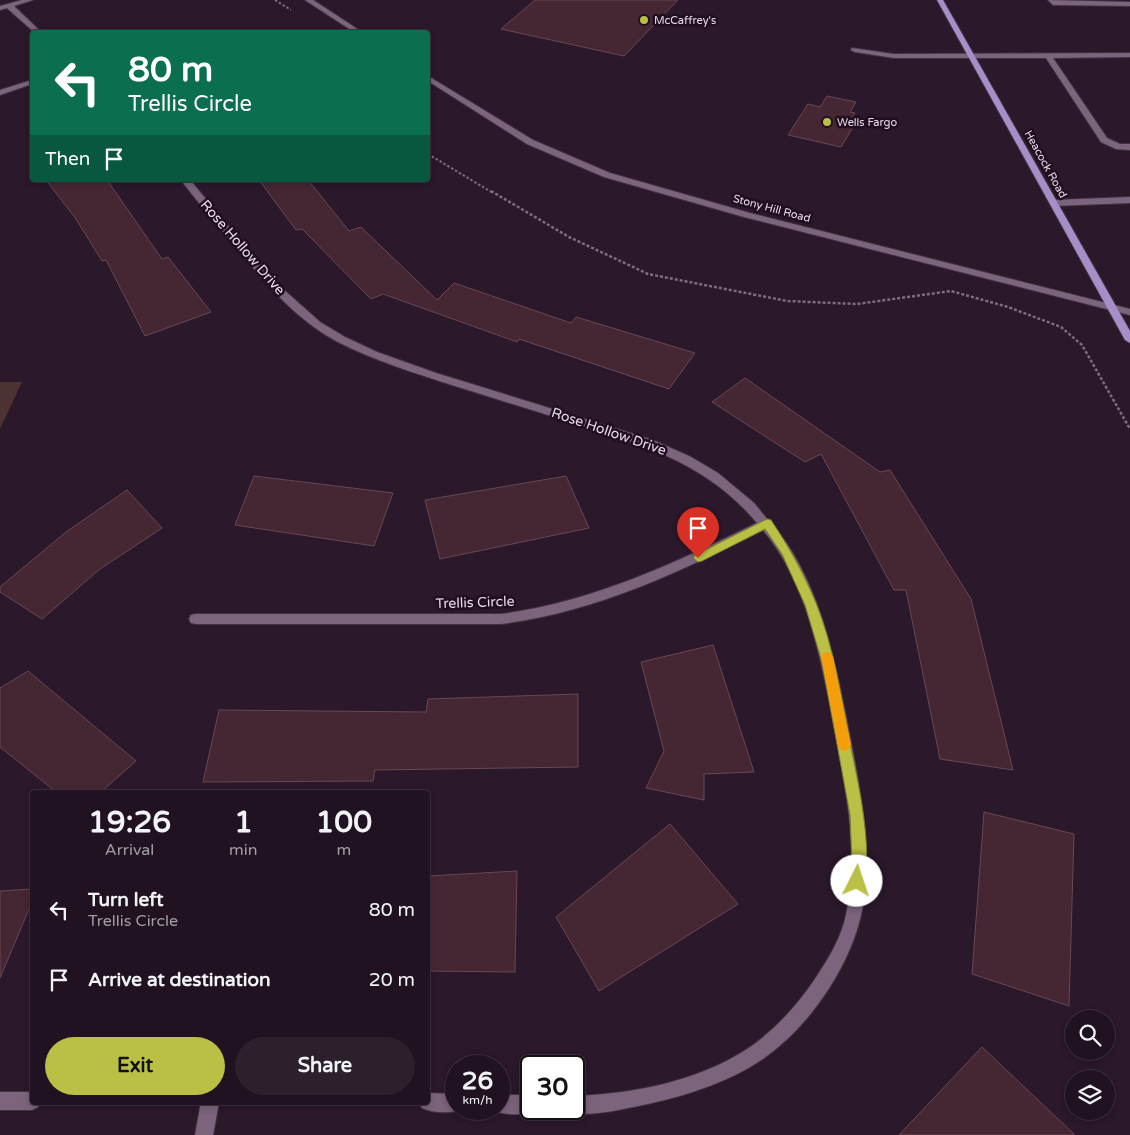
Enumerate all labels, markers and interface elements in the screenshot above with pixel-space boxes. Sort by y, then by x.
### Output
marker: McCaffrey's [638,14,650,26]
place label: McCaffrey's [654,14,716,27]
text: 80 m [128,49,213,91]
icon: left [45,50,110,115]
text: Trellis Circle [128,91,252,117]
marker: Wells Fargo [821,116,833,128]
place label: Wells Fargo [837,116,897,129]
street label: Heacock Road [1022,128,1070,200]
icon: arrive [100,145,128,173]
text: Then [45,148,90,170]
street label: Stony Hill Road [732,192,812,225]
street label: Rose Hollow Drive [197,196,289,298]
street label: Rose Hollow Drive [549,404,669,459]
pin [677,507,719,558]
icon: arrive [684,514,712,542]
street label: Trellis Circle [435,593,515,612]
text: 19:26 [88,804,171,841]
text: 1 [234,804,253,841]
text: 100 [316,804,372,841]
text: Arrival [105,840,154,860]
text: min [229,840,258,860]
text: m [336,840,351,860]
position arrow [830,854,882,906]
text: Turn left [88,889,164,911]
icon: left [45,896,73,924]
text: 80 m [369,899,415,921]
text: Trellis Circle [88,911,178,931]
icon: arrive [45,966,73,994]
text: Arrive at destination [88,969,271,991]
text: 20 m [369,969,415,991]
map controls [1065,1010,1115,1120]
button: search [1065,1010,1115,1060]
button: Exit [45,1037,225,1095]
button: Share [235,1037,415,1095]
speed limit sign: 30 [520,1055,585,1120]
text: 26 [462,1066,493,1096]
button: layers [1065,1070,1115,1120]
text: km/h [462,1093,493,1107]

